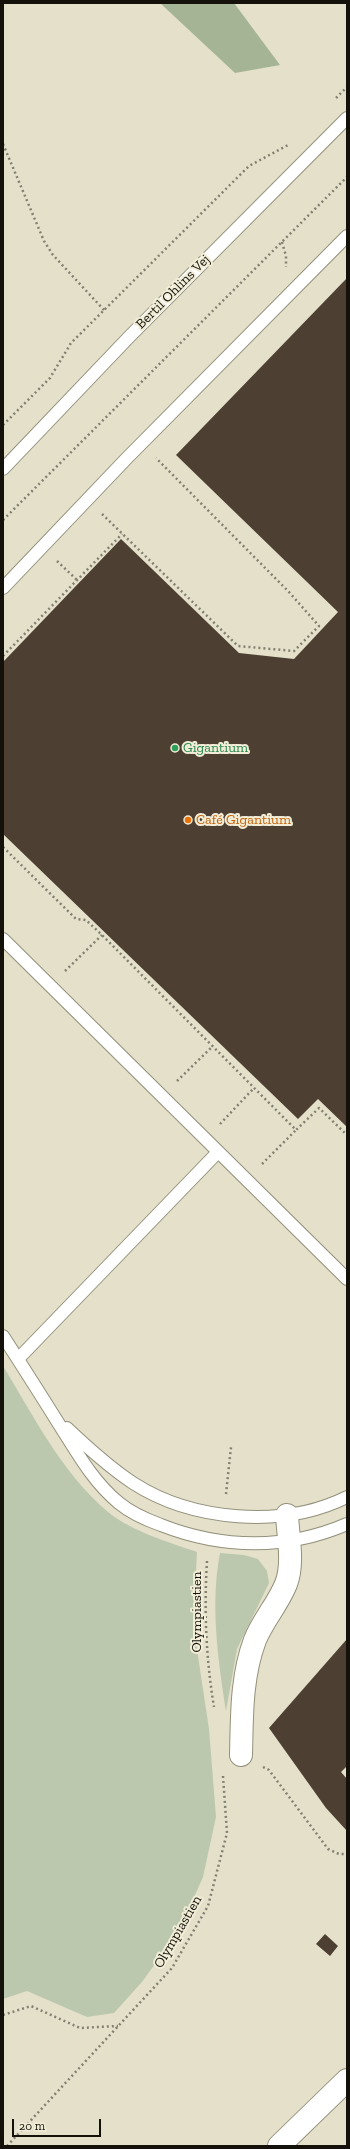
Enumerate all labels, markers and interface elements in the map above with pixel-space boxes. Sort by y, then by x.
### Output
street label: Bertil Ohlins Vej [132,251,214,333]
place label: Gigantium [183,740,248,756]
marker: Gigantium [170,743,180,753]
place label: Café Gigantium [196,812,291,828]
marker: Café Gigantium [183,815,193,825]
street label: Olympiastien [189,1571,205,1653]
street label: Olympiastien [150,1893,206,1971]
scale bar [14,2111,103,2137]
text: 20 m [19,2119,45,2133]

